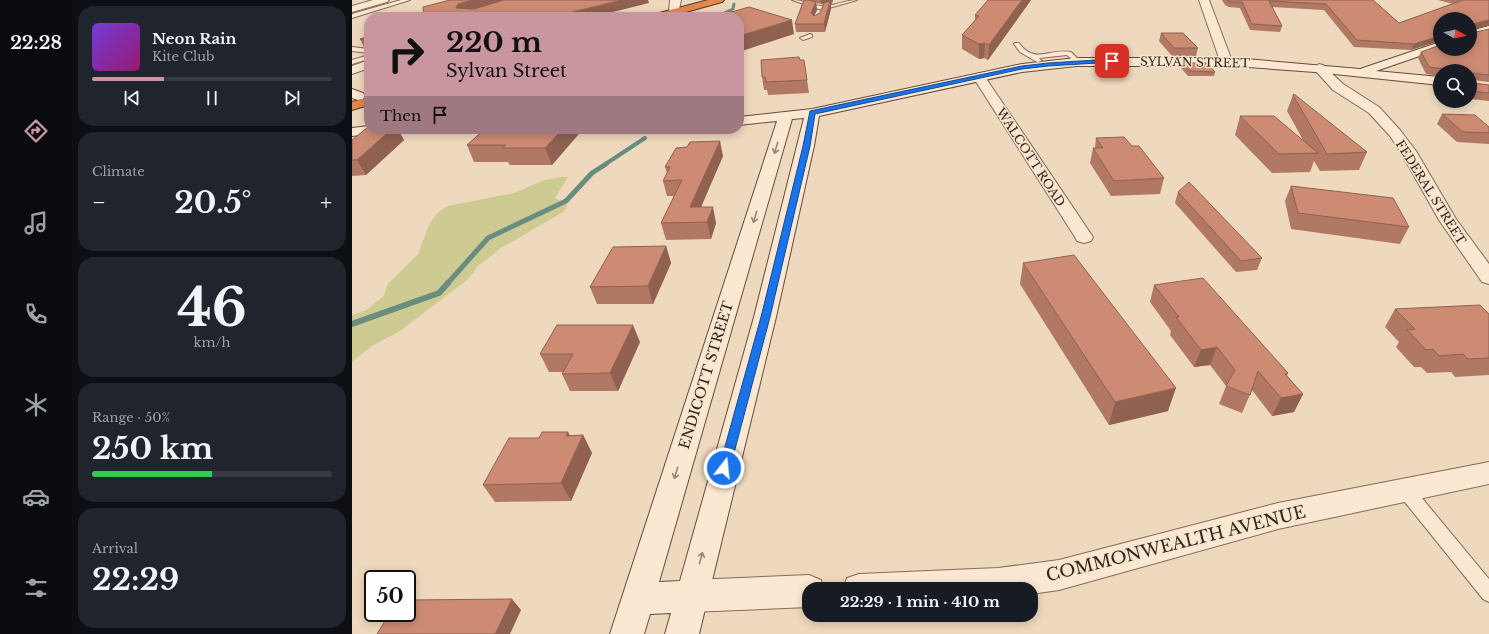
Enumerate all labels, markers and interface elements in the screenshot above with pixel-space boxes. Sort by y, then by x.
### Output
north arrow [1433,12,1477,56]
map controls [1433,12,1477,108]
text: 220 m [446,25,542,60]
icon: right [380,28,432,80]
text: Neon Rain [152,29,236,48]
text: 22:28 [10,32,62,54]
pin [1095,44,1129,78]
text: Kite Club [152,48,215,65]
icon: arrive [1101,50,1123,72]
street label: SYLVAN STREET [1140,54,1250,70]
text: Sylvan Street [446,60,567,82]
button: search [1433,64,1477,108]
icon: previous [121,87,143,109]
icon: pause [201,87,223,109]
icon: next [281,87,303,109]
icon: arrive [429,104,451,126]
street label: WALCOTT ROAD [993,104,1068,209]
text: Then [380,106,421,125]
icon: directions [22,117,50,145]
street label: FEDERAL STREET [1393,137,1469,247]
one-way arrow [772,142,779,155]
text: Climate [92,163,145,180]
text: 20.5° [174,184,252,221]
text: − [92,189,106,216]
text: + [320,189,332,216]
icon: music [22,209,50,237]
one-way arrow [751,211,758,224]
text: 46 [177,276,247,340]
street label: ENDICOTT STREET [675,299,737,451]
icon: phone [22,300,50,328]
text: km/h [194,334,230,351]
icon: climate [22,391,50,419]
text: Range · 50% [92,409,170,426]
text: 250 km [92,430,213,467]
position arrow [703,447,745,489]
one-way arrow [672,466,679,479]
icon: car [22,483,50,511]
street label: COMMONWEALTH AVENUE [1044,502,1308,586]
text: Arrival [92,540,138,557]
one-way arrow [698,552,705,565]
text: 22:29 [92,561,179,598]
speed limit sign: 50 [364,570,416,622]
icon: filters [22,574,50,602]
text: 22:29 · 1 min · 410 m [840,592,1000,611]

